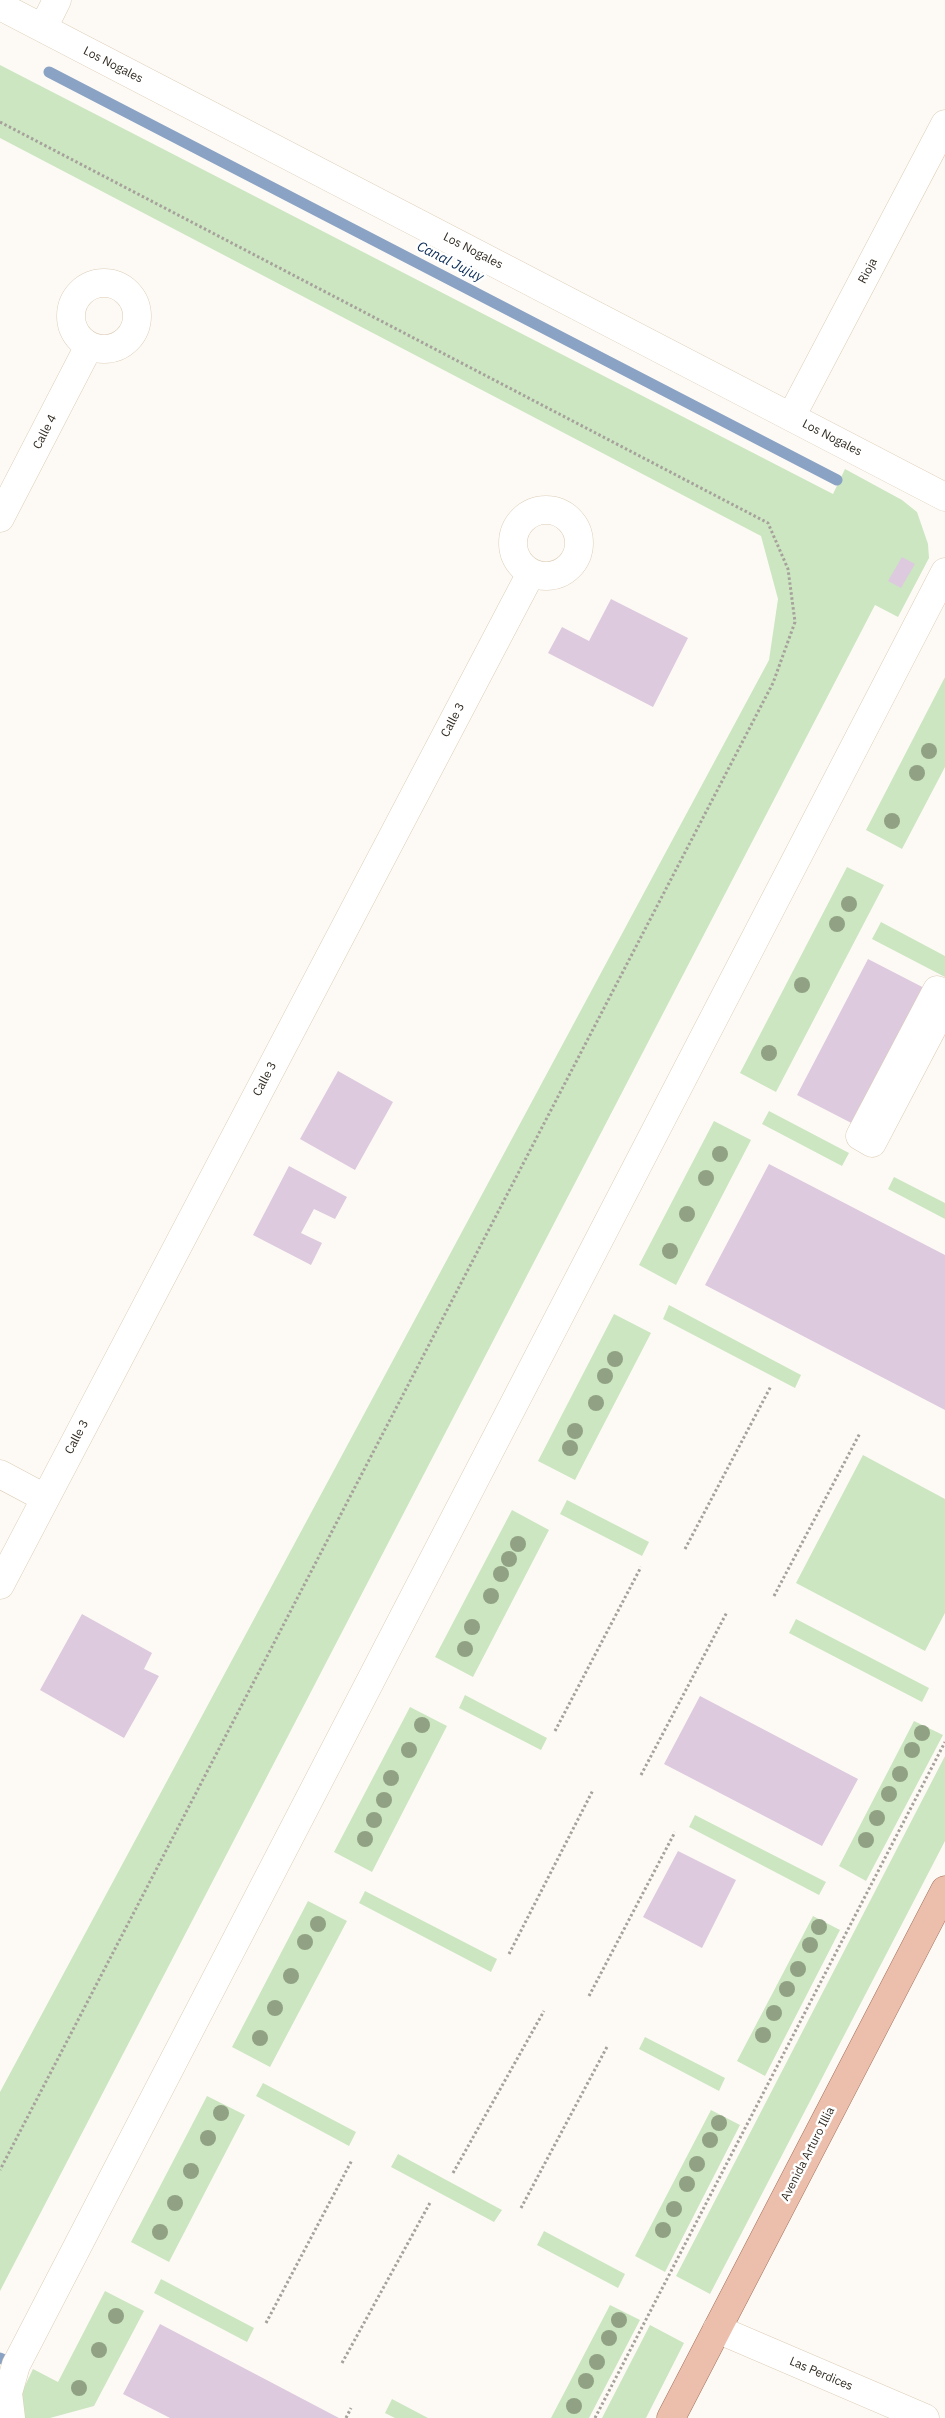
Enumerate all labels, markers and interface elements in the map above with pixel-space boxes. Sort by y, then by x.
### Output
street label: Los Nogales [81,44,145,86]
street label: Los Nogales [441,230,505,272]
water label: Canal Jujuy [414,238,486,286]
street label: Rioja [855,256,881,286]
street label: Calle 4 [30,412,60,452]
street label: Los Nogales [800,417,864,459]
street label: Calle 3 [438,700,468,740]
street label: Calle 3 [250,1059,280,1099]
street label: Calle 3 [62,1417,92,1457]
street label: Avenida Arturo Illia [778,2105,838,2203]
street label: Las Perdices [787,2354,855,2394]

